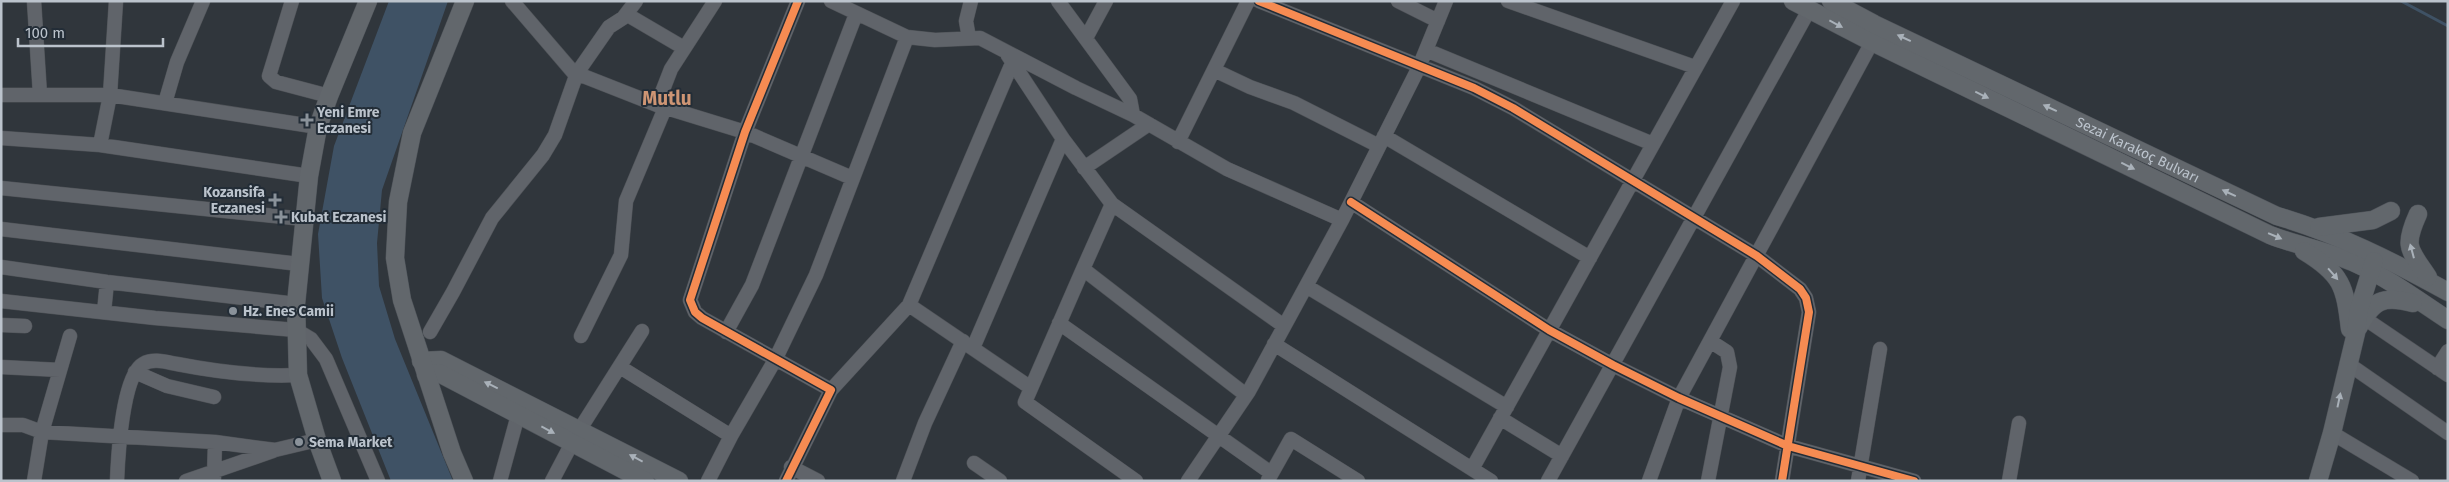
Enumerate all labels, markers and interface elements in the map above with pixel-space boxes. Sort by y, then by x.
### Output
scale bar [18,15,162,47]
one-way arrow [1829,20,1843,28]
text: 100 m [25,24,65,42]
one-way arrow [1897,34,1911,42]
district label: Mutlu [642,87,692,110]
one-way arrow [1975,92,1989,100]
place label: Yeni Emre Eczanesi [316,104,380,137]
one-way arrow [2043,104,2058,112]
street label: Sezai Karakoç Bulvarı [2073,113,2202,186]
marker: Yeni Emre Eczanesi [301,114,313,126]
one-way arrow [2121,162,2135,170]
place label: Kozansifa Eczanesi [203,184,265,217]
one-way arrow [2222,189,2236,197]
marker: Kozansifa Eczanesi [269,194,281,206]
place label: Kubat Eczanesi [291,209,387,226]
marker: Kubat Eczanesi [275,211,287,223]
one-way arrow [2268,233,2282,241]
one-way arrow [2407,243,2415,258]
one-way arrow [2328,268,2339,281]
place label: Hz. Enes Camii [243,303,334,320]
marker: Hz. Enes Camii [227,305,239,317]
one-way arrow [484,381,498,389]
one-way arrow [2335,392,2343,407]
one-way arrow [541,426,555,434]
place label: Sema Market [309,434,393,451]
marker: Sema Market [293,436,305,448]
one-way arrow [629,454,643,462]

